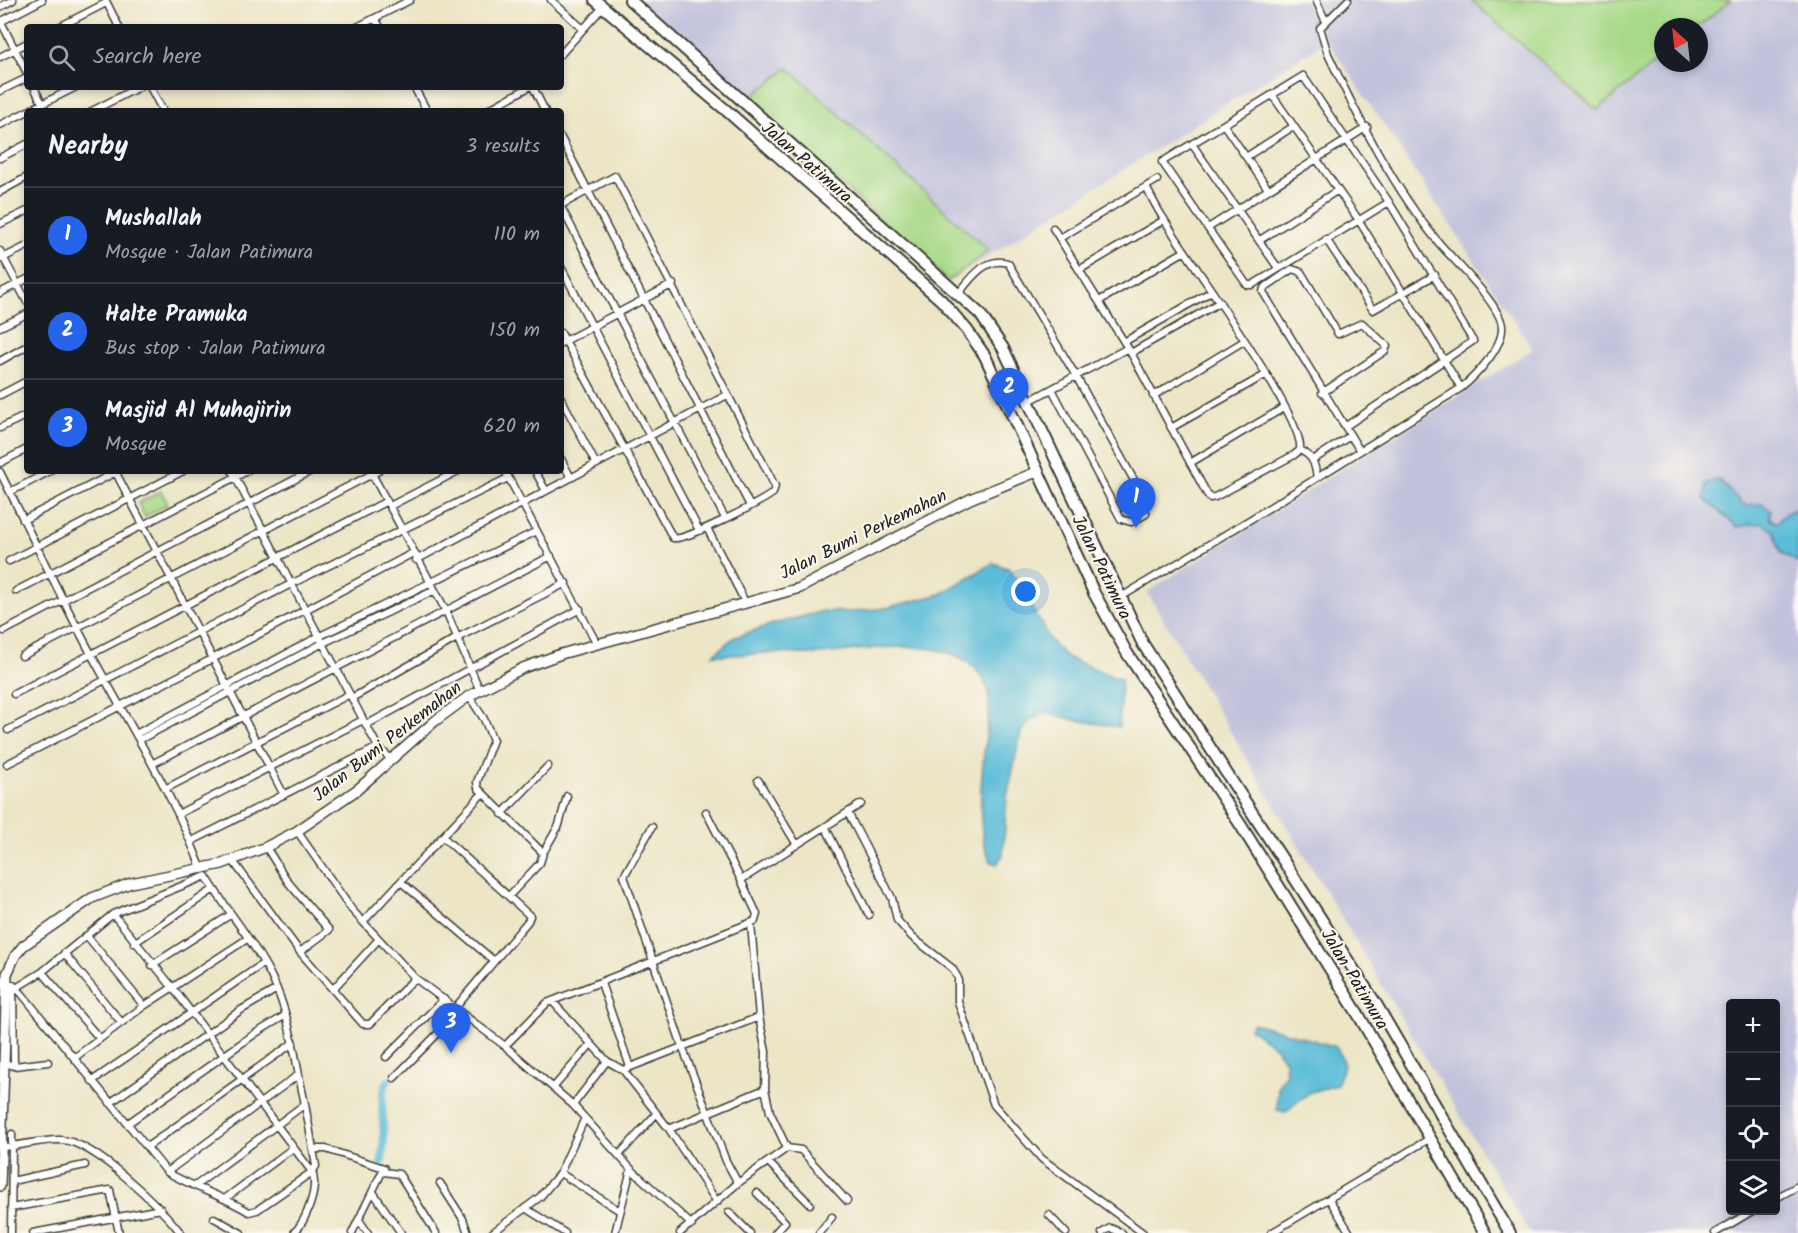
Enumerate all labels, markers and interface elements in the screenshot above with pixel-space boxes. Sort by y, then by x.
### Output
north arrow [1654,18,1708,72]
search box [24,24,564,90]
text: Search here [93,40,201,75]
icon: search [45,41,78,74]
street label: Jalan Patimura [754,115,858,211]
text: Nearby [48,126,128,168]
text: 3 results [466,131,540,163]
text: Mushallah [105,202,202,237]
text: 1 [64,219,71,251]
text: 110 m [494,219,540,251]
text: Mosque · Jalan Patimura [105,237,313,269]
text: Halte Pramuka [105,298,248,333]
text: 2 [62,315,73,347]
text: 150 m [489,315,540,347]
text: Bus stop · Jalan Patimura [105,333,326,365]
pin: 2 [990,368,1028,418]
text: Masjid Al Muhajirin [105,394,291,429]
text: 3 [62,411,73,443]
text: 620 m [483,411,540,443]
text: Mosque [105,429,166,461]
pin: 1 [1116,478,1156,528]
street label: Jalan Bumi Perkemahan [775,482,952,589]
street label: Jalan Patimura [1063,510,1139,625]
your location [1011,577,1040,606]
street label: Jalan Bumi Perkemahan [307,674,469,810]
street label: Jalan Patimura [1312,924,1395,1036]
map controls [1726,999,1780,1215]
button: + [1726,999,1780,1053]
pin: 3 [432,1004,470,1053]
button: − [1726,1053,1780,1107]
button: locate [1726,1107,1780,1161]
button: layers [1726,1161,1780,1215]

